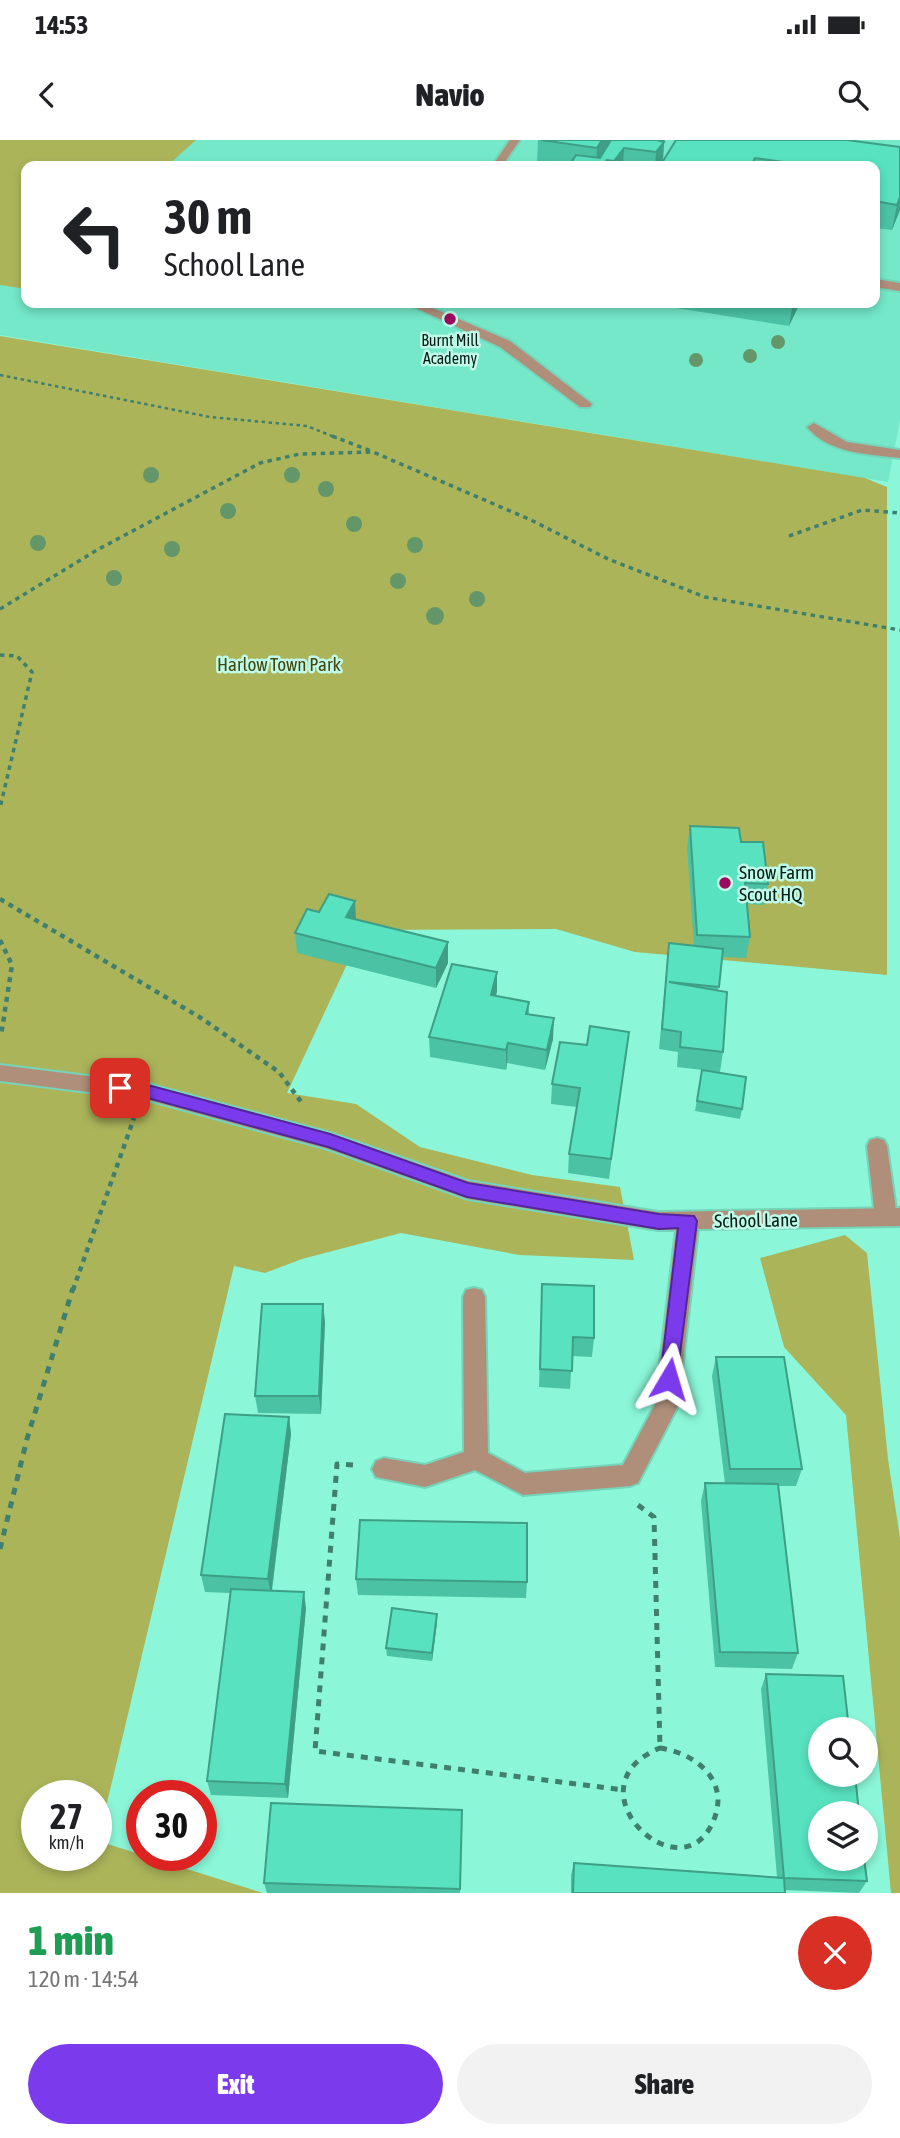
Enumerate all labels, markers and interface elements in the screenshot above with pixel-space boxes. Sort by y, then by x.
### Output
text: 14:53 [35,10,89,40]
icon: back [28,76,66,114]
text: Navio [415,76,485,113]
icon: search [834,76,872,114]
text: 30 m [164,188,252,244]
icon: left [49,189,140,280]
text: School Lane [164,246,305,283]
marker: Burnt Mill Academy [442,311,458,327]
place label: Burnt Mill Academy [421,331,479,368]
park label: Harlow Town Park [217,653,342,675]
place label: Snow Farm Scout HQ [739,861,814,905]
marker: Snow Farm Scout HQ [717,875,733,891]
pin [90,1058,150,1118]
icon: arrive [101,1069,139,1107]
street label: School Lane [714,1208,798,1232]
position arrow [632,1342,706,1416]
map controls [808,1717,878,1871]
button: search [808,1717,878,1787]
speed limit sign: 30 [126,1780,217,1871]
text: 27 [50,1796,83,1836]
button: layers [808,1801,878,1871]
text: km/h [49,1832,84,1853]
text: 1 min [28,1916,114,1964]
button: close [798,1916,872,1990]
text: 120 m · 14:54 [28,1966,139,1992]
button: Exit [28,2044,443,2124]
button: Share [457,2044,872,2124]

